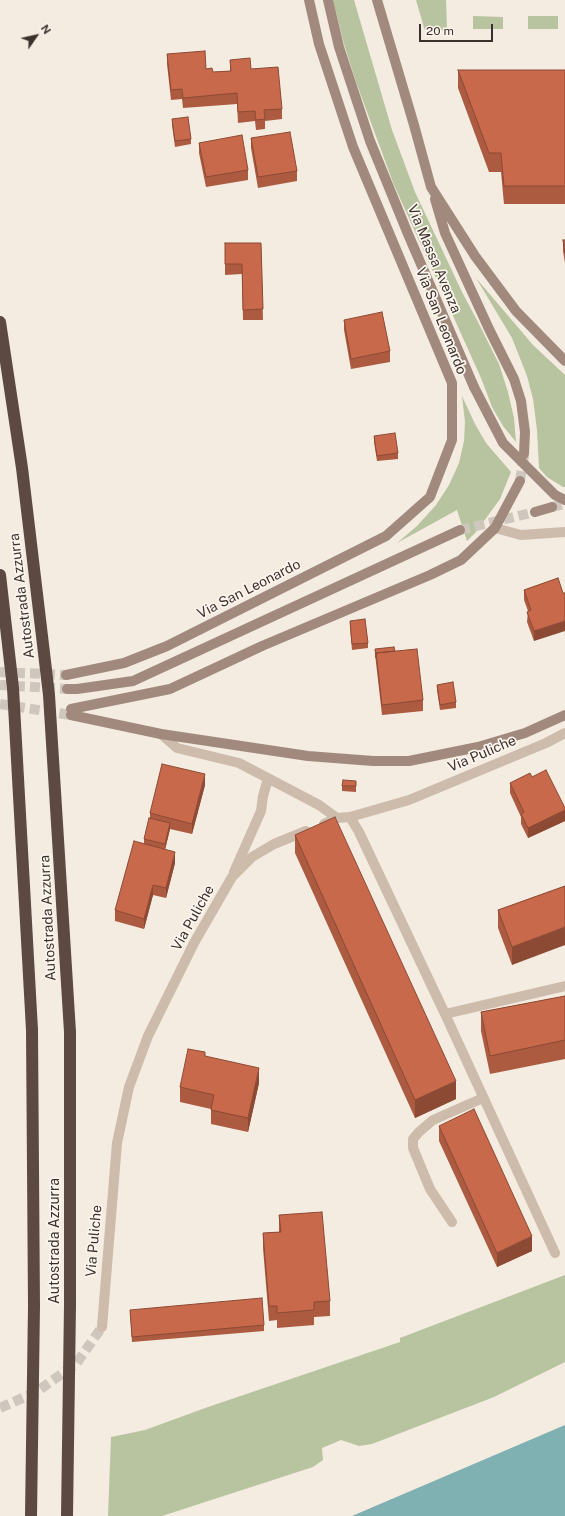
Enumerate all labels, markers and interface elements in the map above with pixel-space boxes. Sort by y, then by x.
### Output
north arrow [16,16,56,56]
scale bar [421,16,495,42]
text: N [39,22,53,36]
text: 20 m [426,24,454,38]
street label: Via Massa Avenza [404,202,464,316]
street label: Via San Leonardo [412,265,470,377]
street label: Autostrada Azzurra [6,532,38,660]
street label: Via San Leonardo [195,556,303,622]
street label: Via Puliche [445,732,519,776]
street label: Autostrada Azzurra [36,855,60,981]
street label: Via Puliche [168,882,218,954]
street label: Autostrada Azzurra [47,1178,63,1304]
street label: Via Puliche [82,1204,106,1278]

